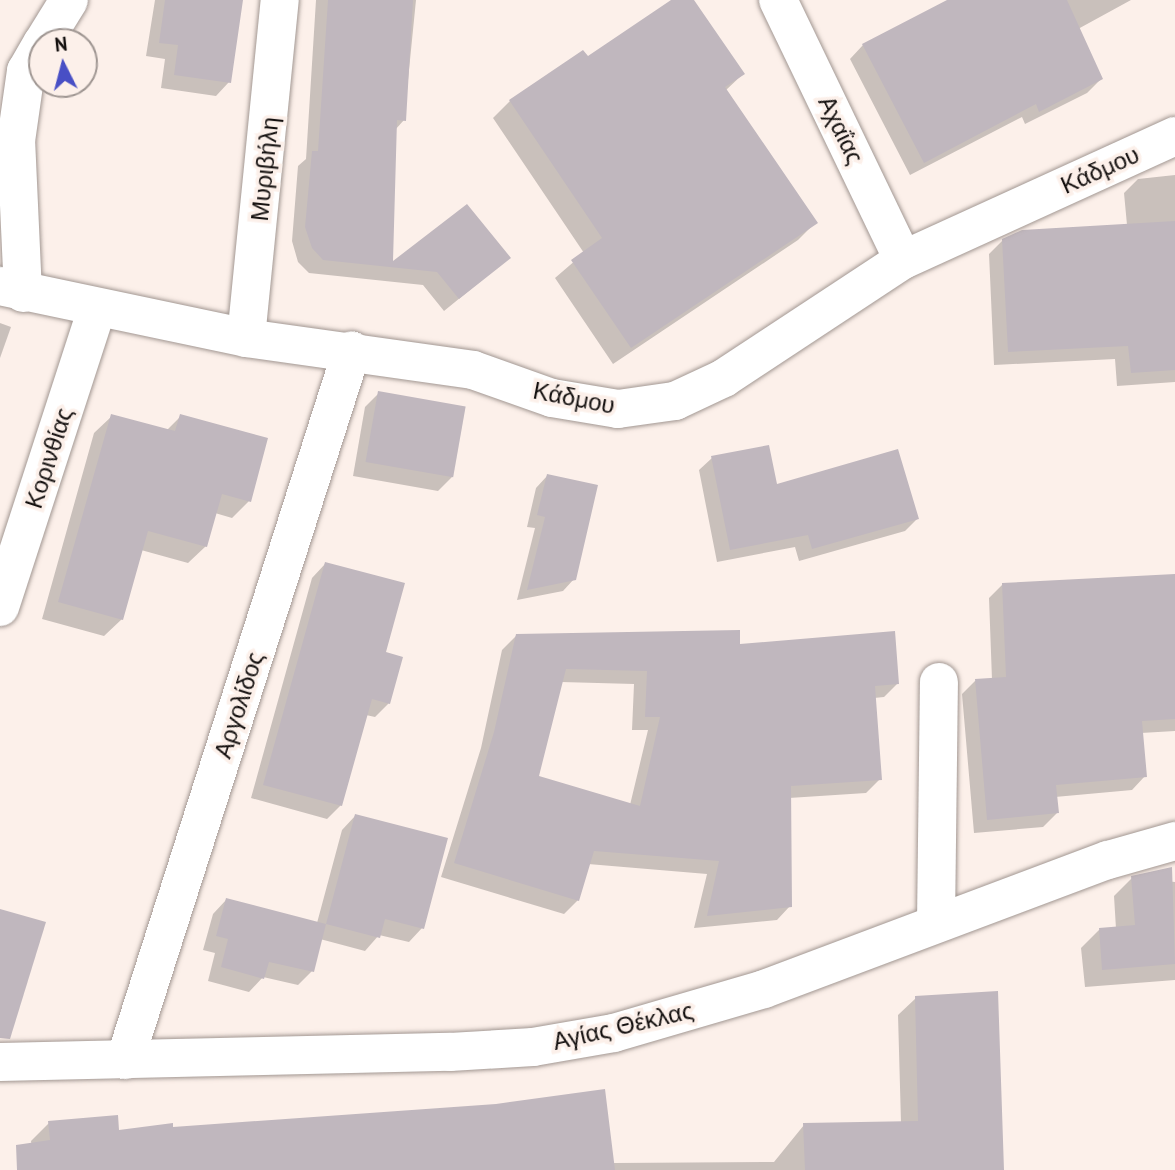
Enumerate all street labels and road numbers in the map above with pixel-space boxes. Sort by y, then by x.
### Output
street label: Αχαΐας [812,91,870,169]
street label: Μυριβήλη [245,115,285,223]
street label: Κάδμου [1056,140,1144,200]
street label: Κάδμου [531,376,617,420]
street label: Κορινθίας [19,404,79,512]
street label: Αργολίδος [208,648,270,762]
street label: Αγίας Θέκλας [550,996,696,1056]

